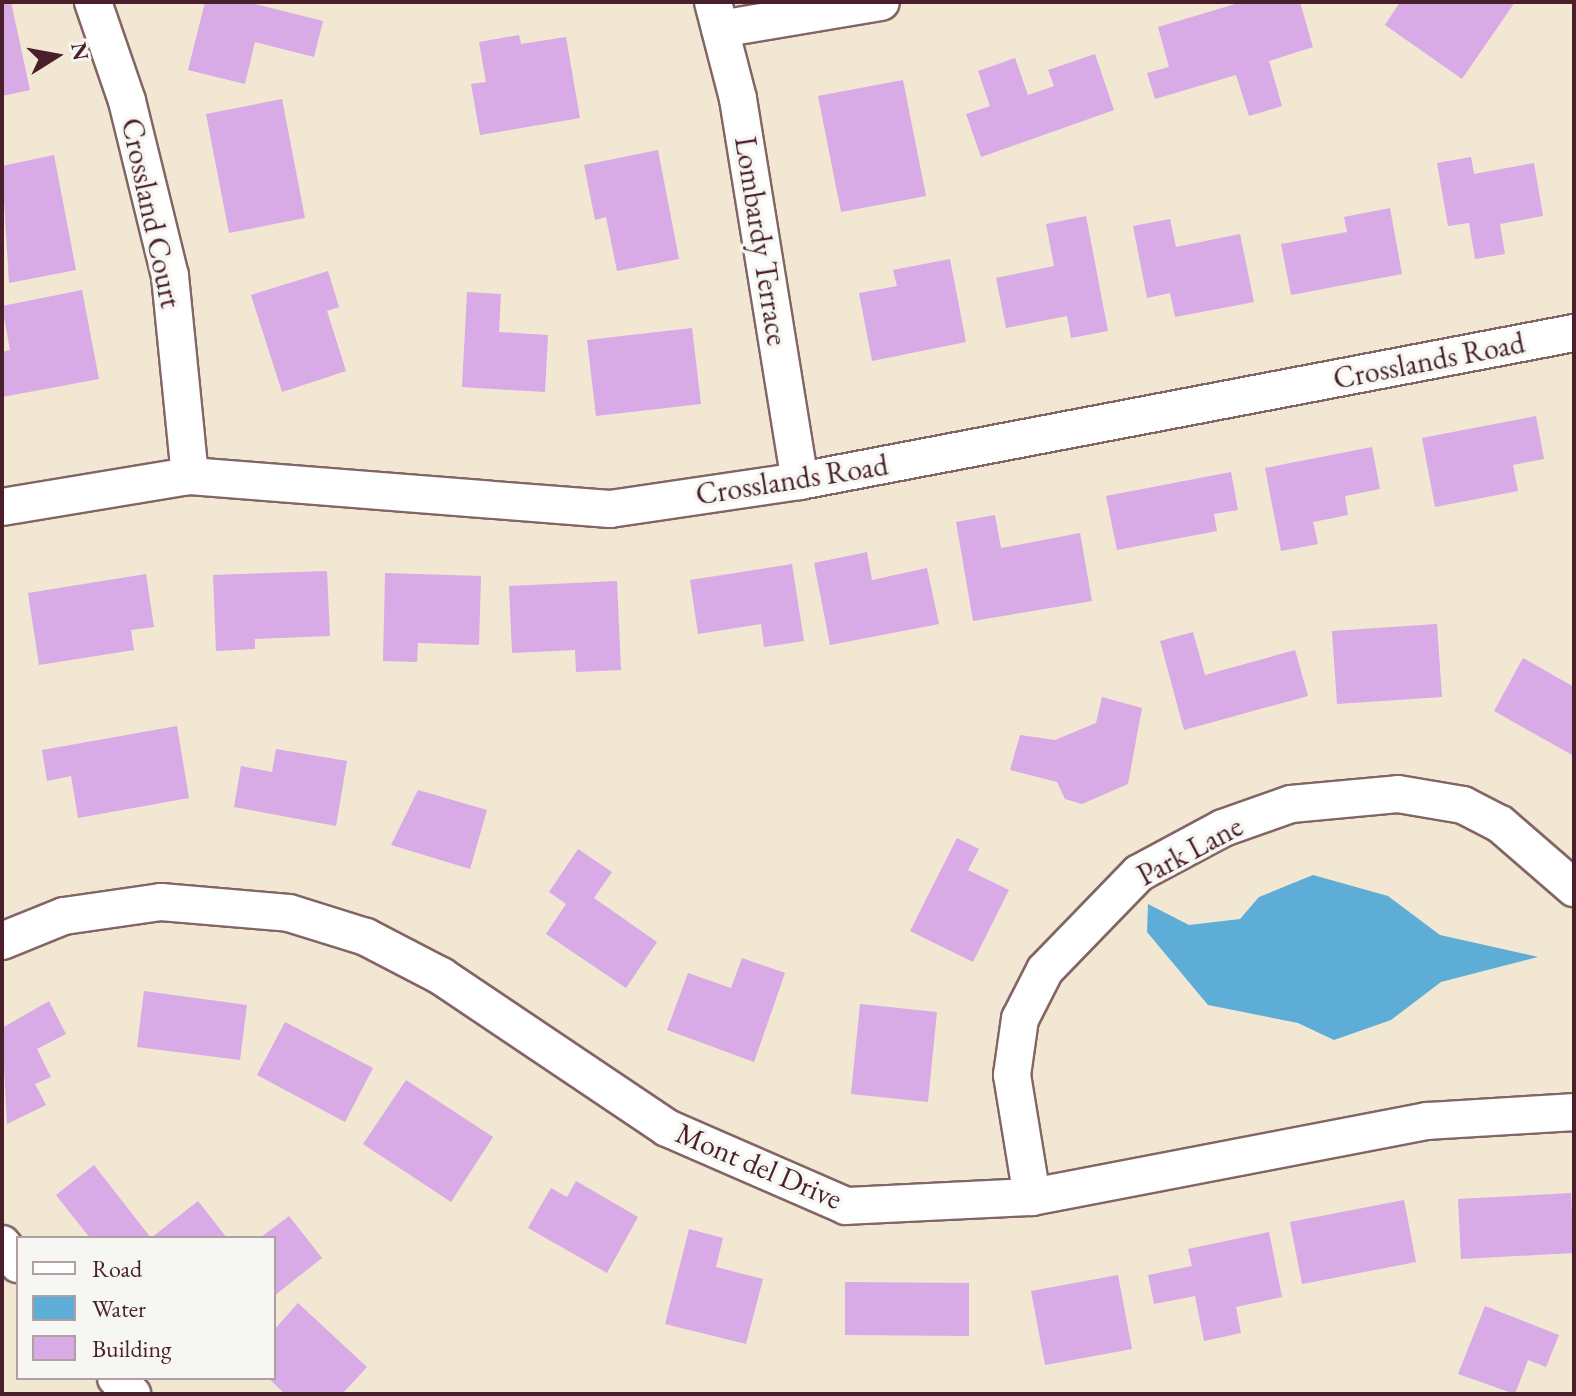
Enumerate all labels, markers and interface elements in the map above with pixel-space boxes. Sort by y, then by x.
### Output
north arrow [16,16,96,96]
text: N [64,40,96,63]
street label: Crossland Court [113,115,189,311]
street label: Lombardy Terrace [727,134,795,348]
street label: Crosslands Road [1330,325,1528,397]
street label: Crosslands Road [693,447,891,513]
street label: Park Lane [1131,808,1249,894]
street label: Mont del Drive [671,1115,847,1217]
legend [16,1236,276,1380]
text: Road [92,1253,142,1284]
text: Water [92,1293,146,1324]
text: Building [92,1333,172,1364]

